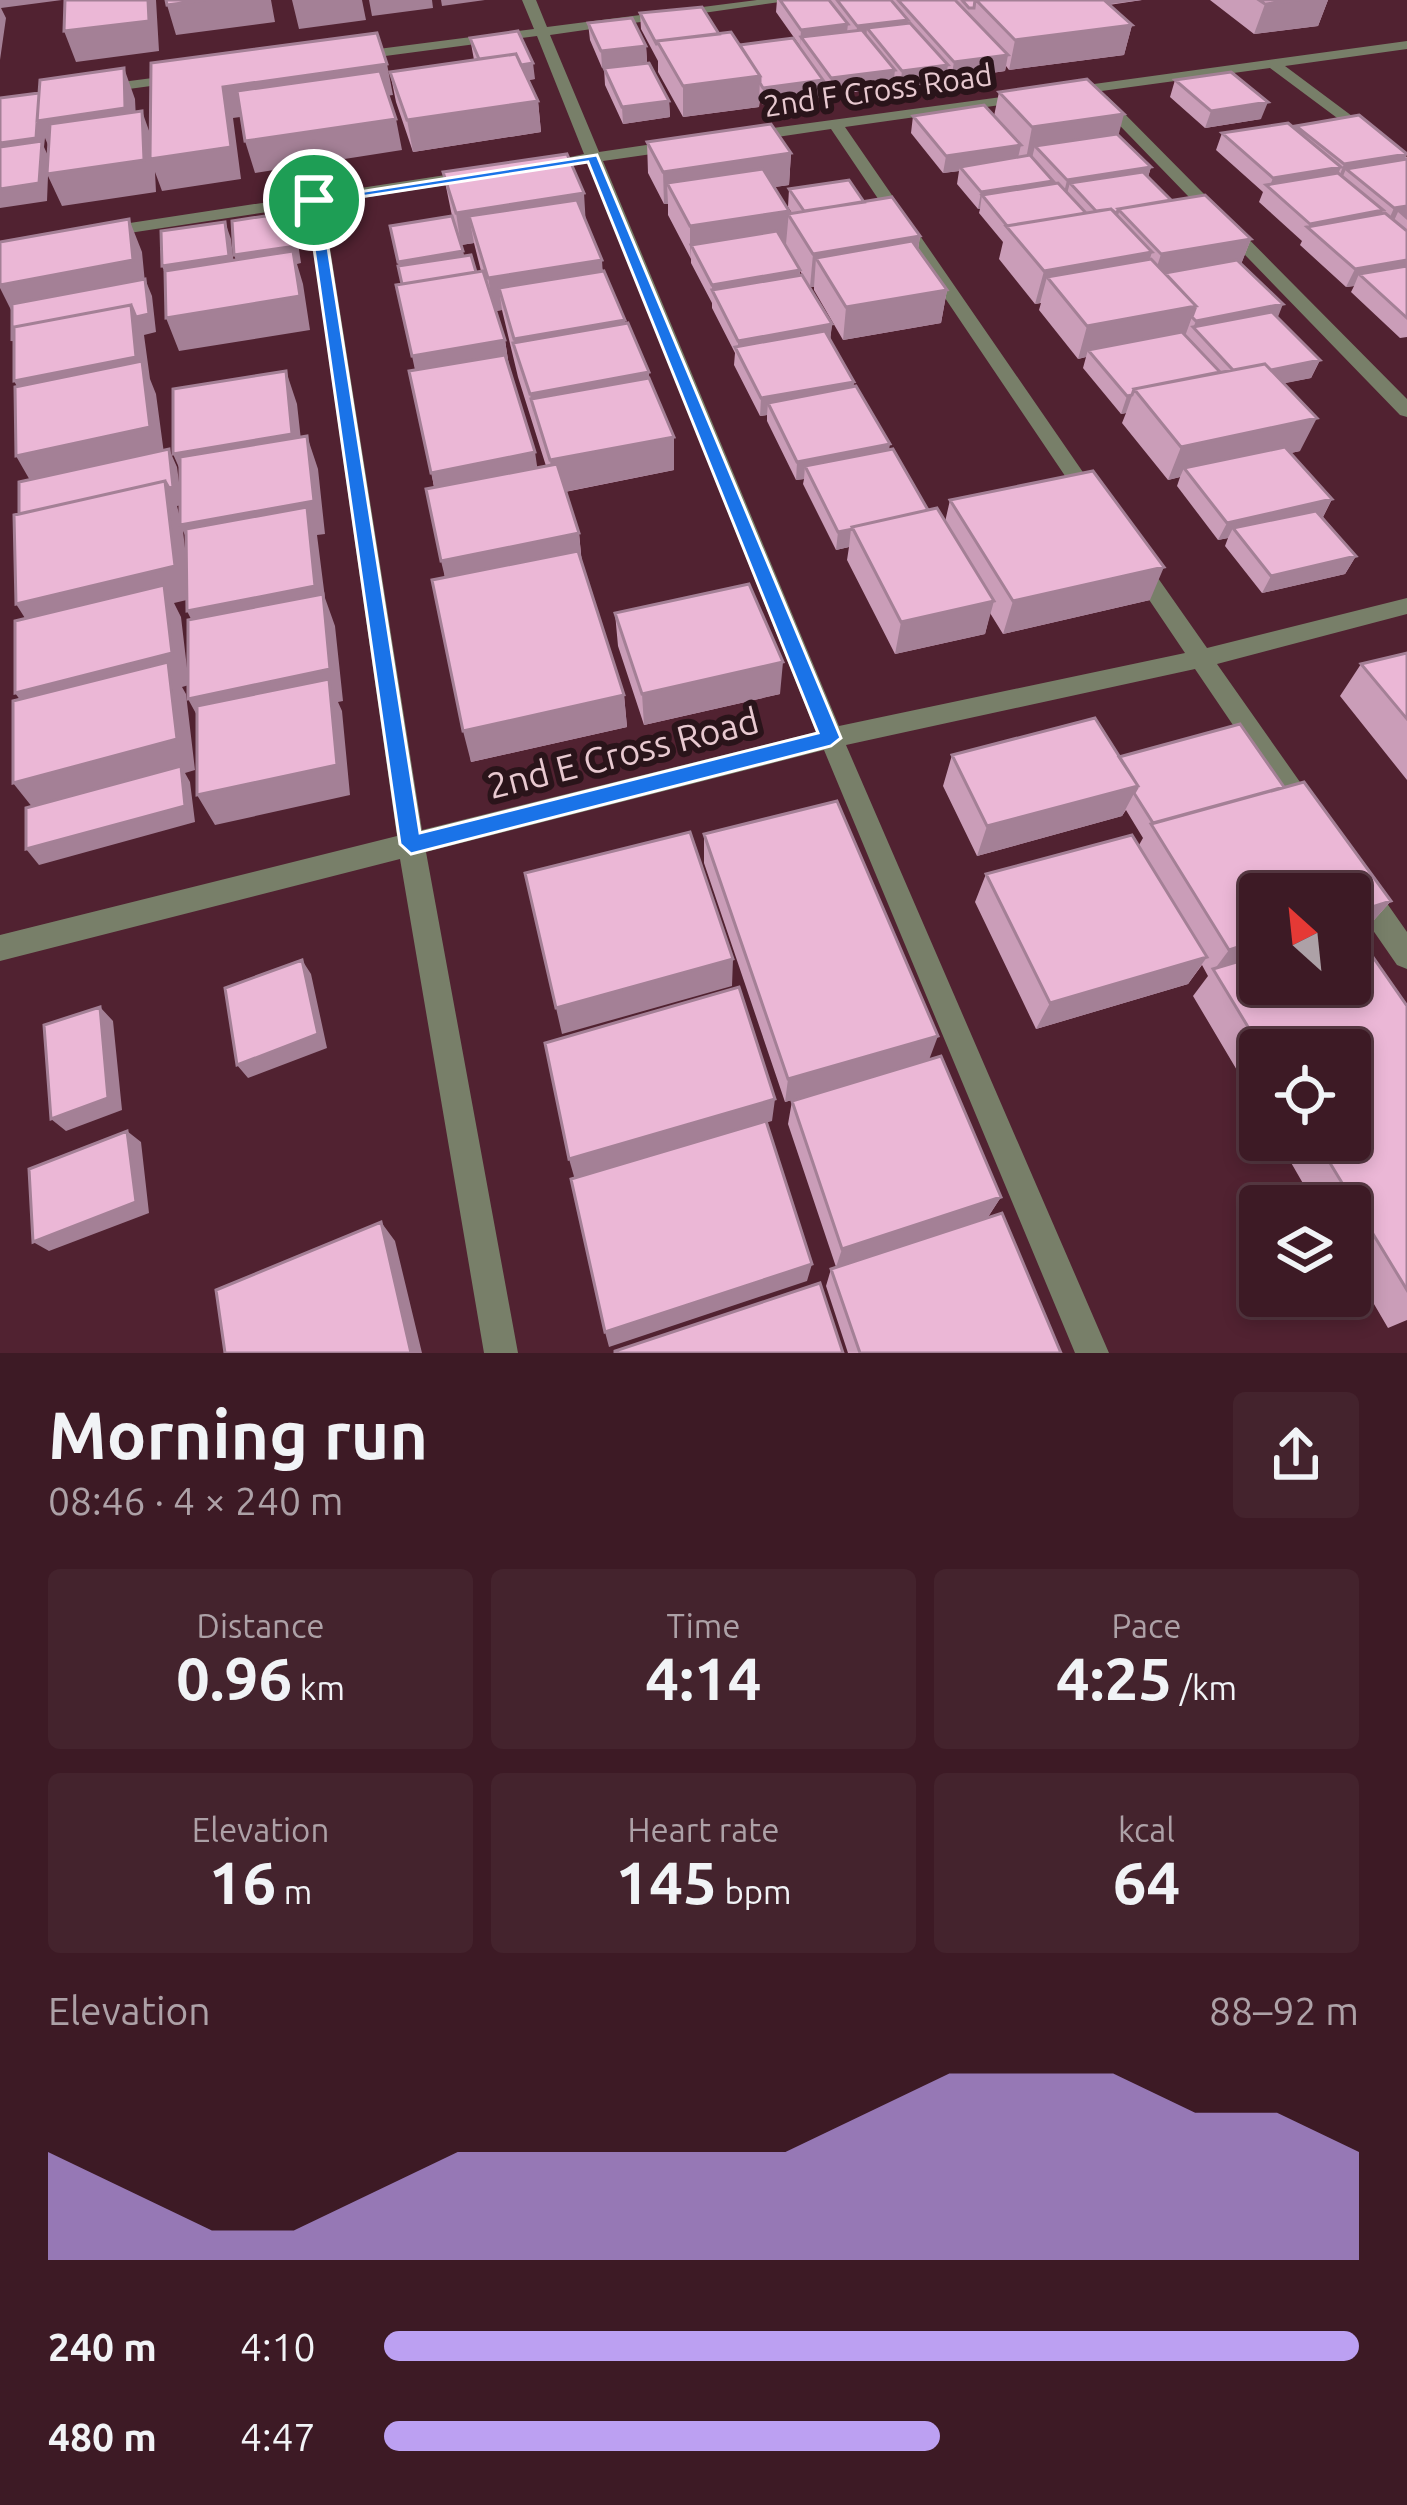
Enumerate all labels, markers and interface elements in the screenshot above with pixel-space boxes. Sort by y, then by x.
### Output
street label: 2nd F Cross Road [761,57,994,123]
pin [263,149,365,251]
icon: arrive [281,167,347,233]
street label: 2nd E Cross Road [483,699,763,806]
north arrow [1239,873,1371,1005]
map controls [1239,873,1371,1317]
button: locate [1239,1029,1371,1161]
button: layers [1239,1185,1371,1317]
button: share [1233,1392,1359,1518]
text: Morning run [48,1397,428,1471]
text: 08:46 · 4 × 240 m [48,1479,343,1522]
text: Distance [197,1607,324,1644]
text: Time [667,1607,740,1644]
text: Pace [1112,1607,1181,1644]
text: 0.96 [176,1644,292,1711]
text: 4:14 [645,1644,762,1711]
text: 4:25 [1056,1644,1172,1711]
text: km [292,1669,345,1706]
text: /km [1172,1669,1237,1706]
text: Elevation [192,1811,329,1848]
text: Heart rate [628,1811,779,1848]
text: kcal [1118,1811,1175,1848]
text: 16 [209,1848,276,1915]
text: 145 [615,1848,717,1915]
text: 64 [1113,1848,1180,1915]
text: m [276,1873,312,1910]
text: bpm [717,1873,792,1910]
text: Elevation [48,1989,211,2032]
text: 88–92 m [1209,1989,1359,2032]
text: 240 m [48,2325,157,2368]
text: 4:10 [240,2325,316,2368]
text: 480 m [48,2415,157,2458]
text: 4:47 [240,2415,316,2458]

